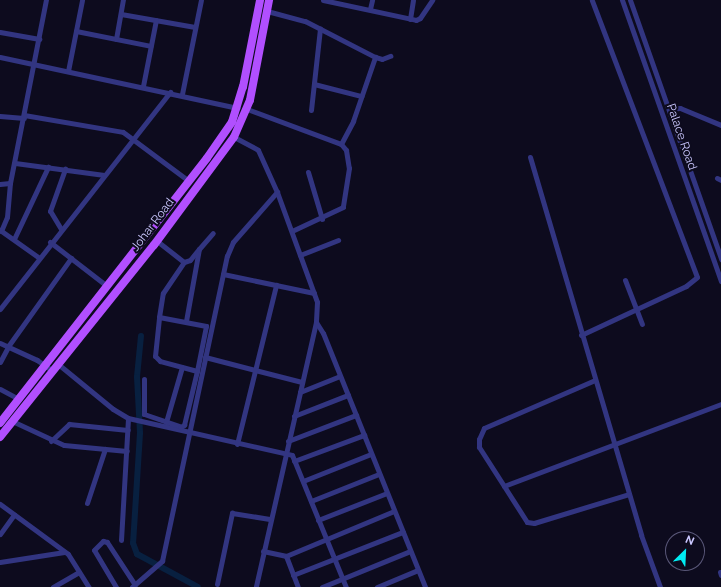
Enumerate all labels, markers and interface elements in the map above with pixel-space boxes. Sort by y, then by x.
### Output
street label: Palace Road [663,102,699,172]
street label: Johar Road [128,196,178,254]
north arrow [665,531,705,571]
text: N [683,533,696,548]

